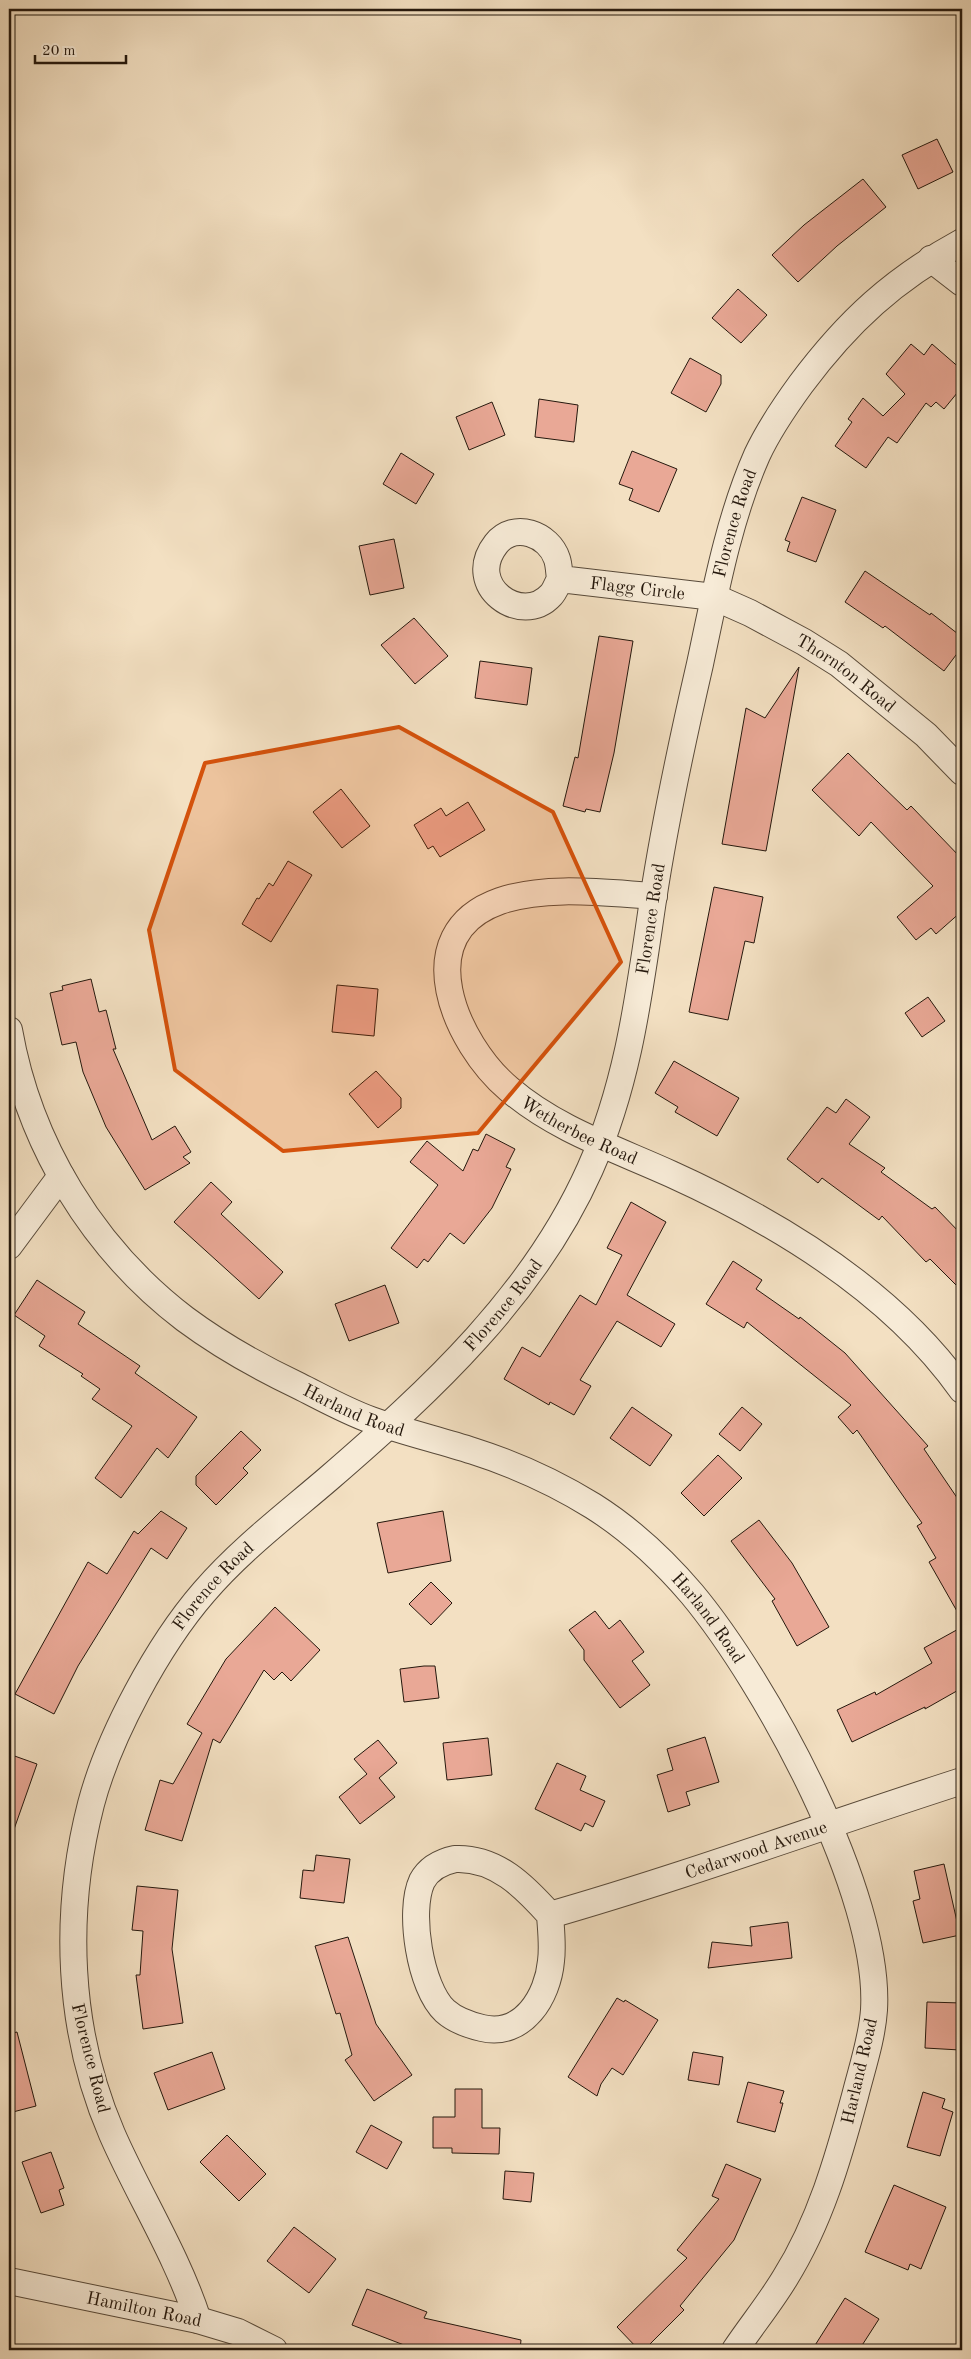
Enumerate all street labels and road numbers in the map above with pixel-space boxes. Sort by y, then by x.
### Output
street label: Florence Road [711,466,760,579]
street label: Flagg Circle [589,575,686,604]
street label: Thornton Road [793,632,899,716]
street label: Florence Road [634,862,669,976]
street label: Wetherbee Road [517,1094,640,1168]
street label: Florence Road [461,1256,546,1355]
street label: Harland Road [300,1382,407,1440]
street label: Florence Road [170,1539,258,1634]
street label: Harland Road [668,1570,747,1667]
street label: Cedarwood Avenue [683,1818,830,1883]
street label: Florence Road [68,2001,112,2115]
street label: Harland Road [839,2016,881,2126]
street label: Hamilton Road [85,2289,203,2331]

